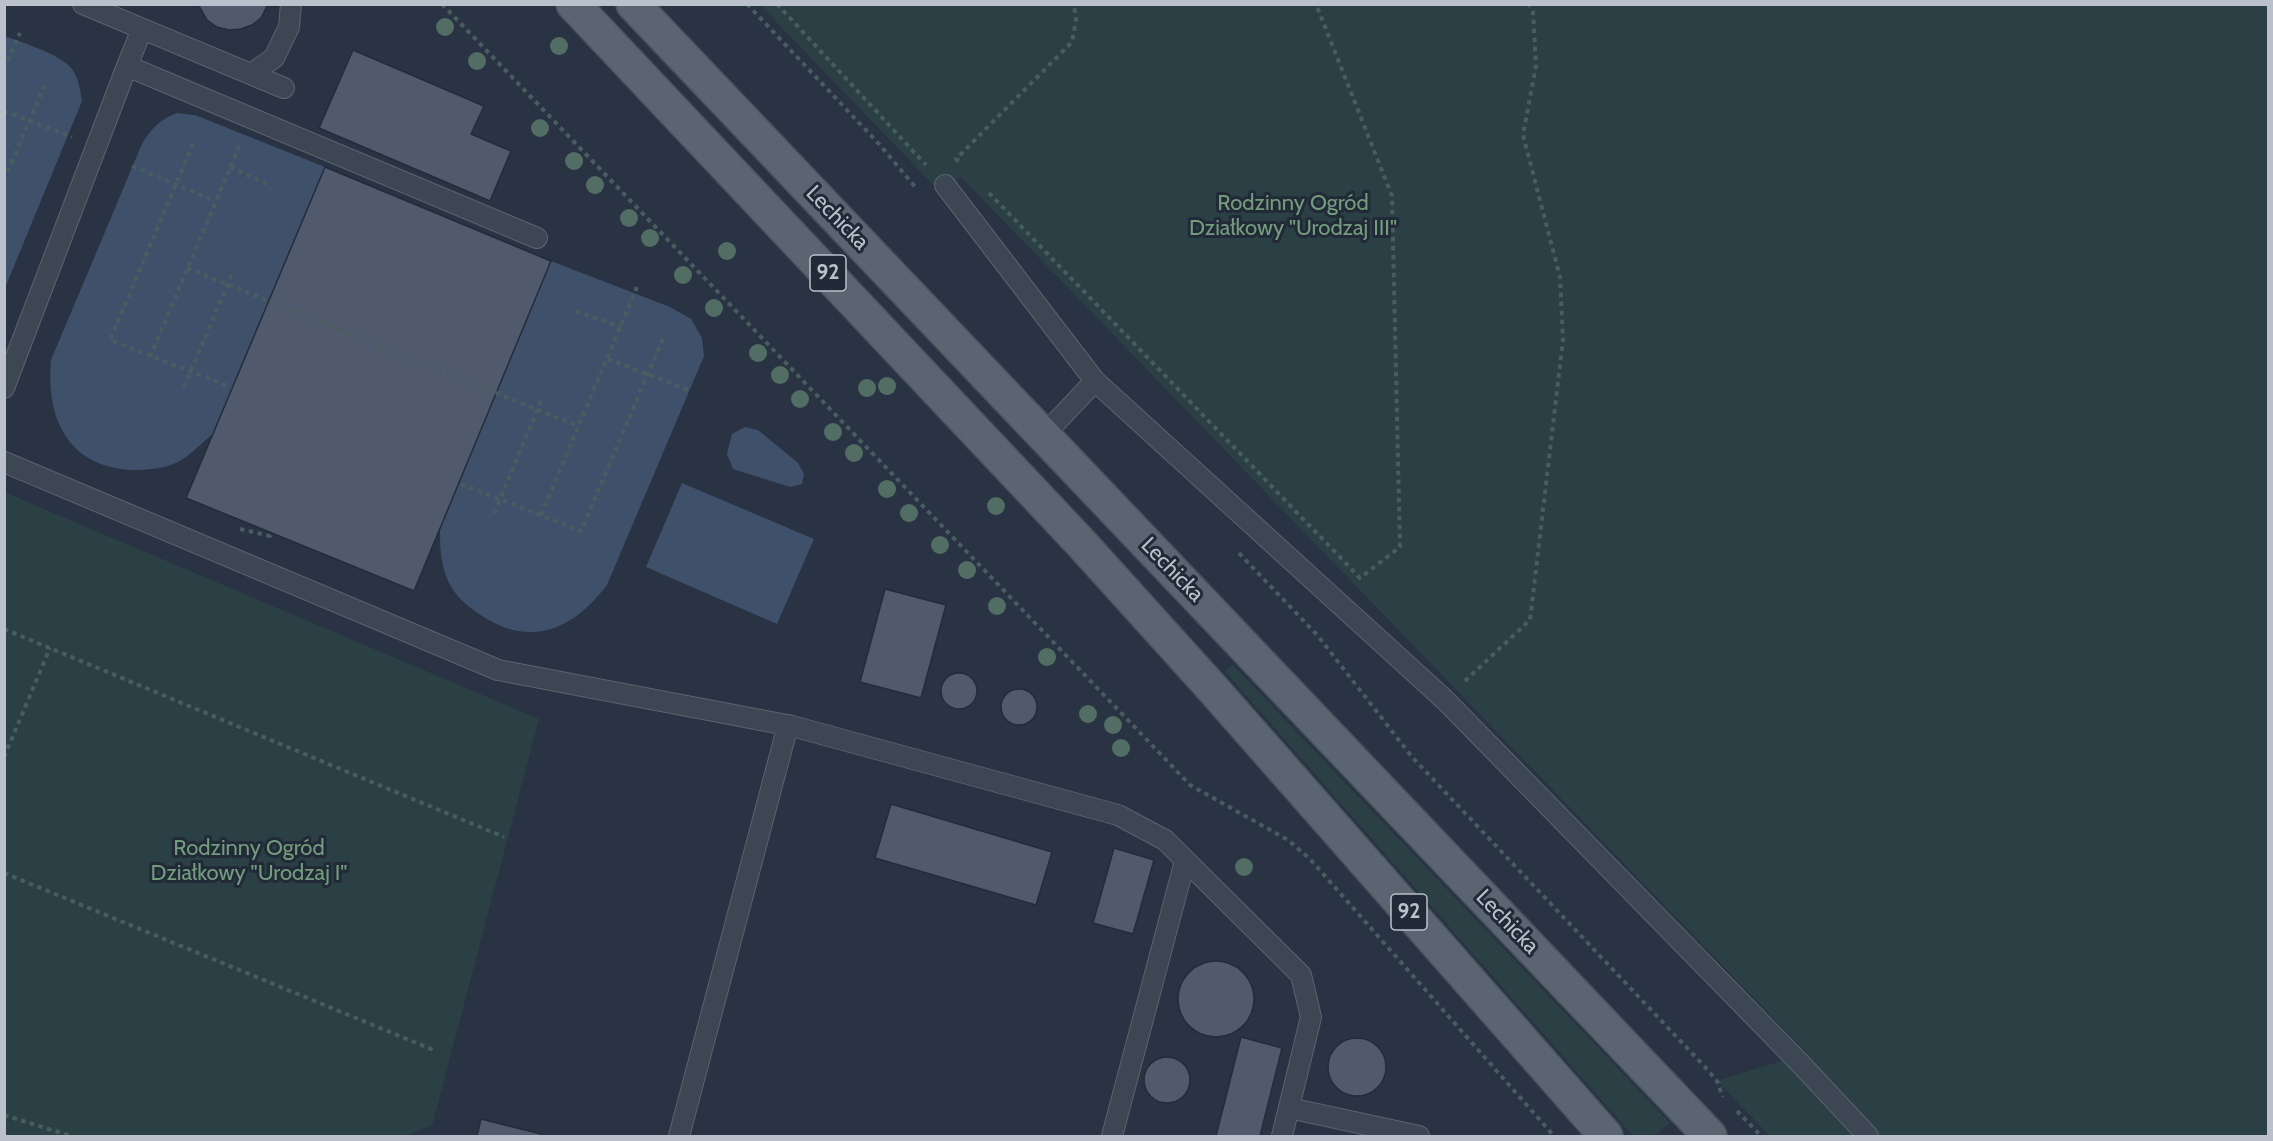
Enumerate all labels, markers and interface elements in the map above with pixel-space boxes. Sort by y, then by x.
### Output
street label: Lechicka [800,180,874,256]
park label: Rodzinny Ogród Działkowy "Urodzaj III" [1189,191,1397,242]
road number: 92 [810,255,846,291]
street label: Lechicka [1135,532,1209,608]
park label: Rodzinny Ogród Działkowy "Urodzaj I" [151,836,347,888]
street label: Lechicka [1470,884,1544,960]
road number: 92 [1391,894,1427,930]

